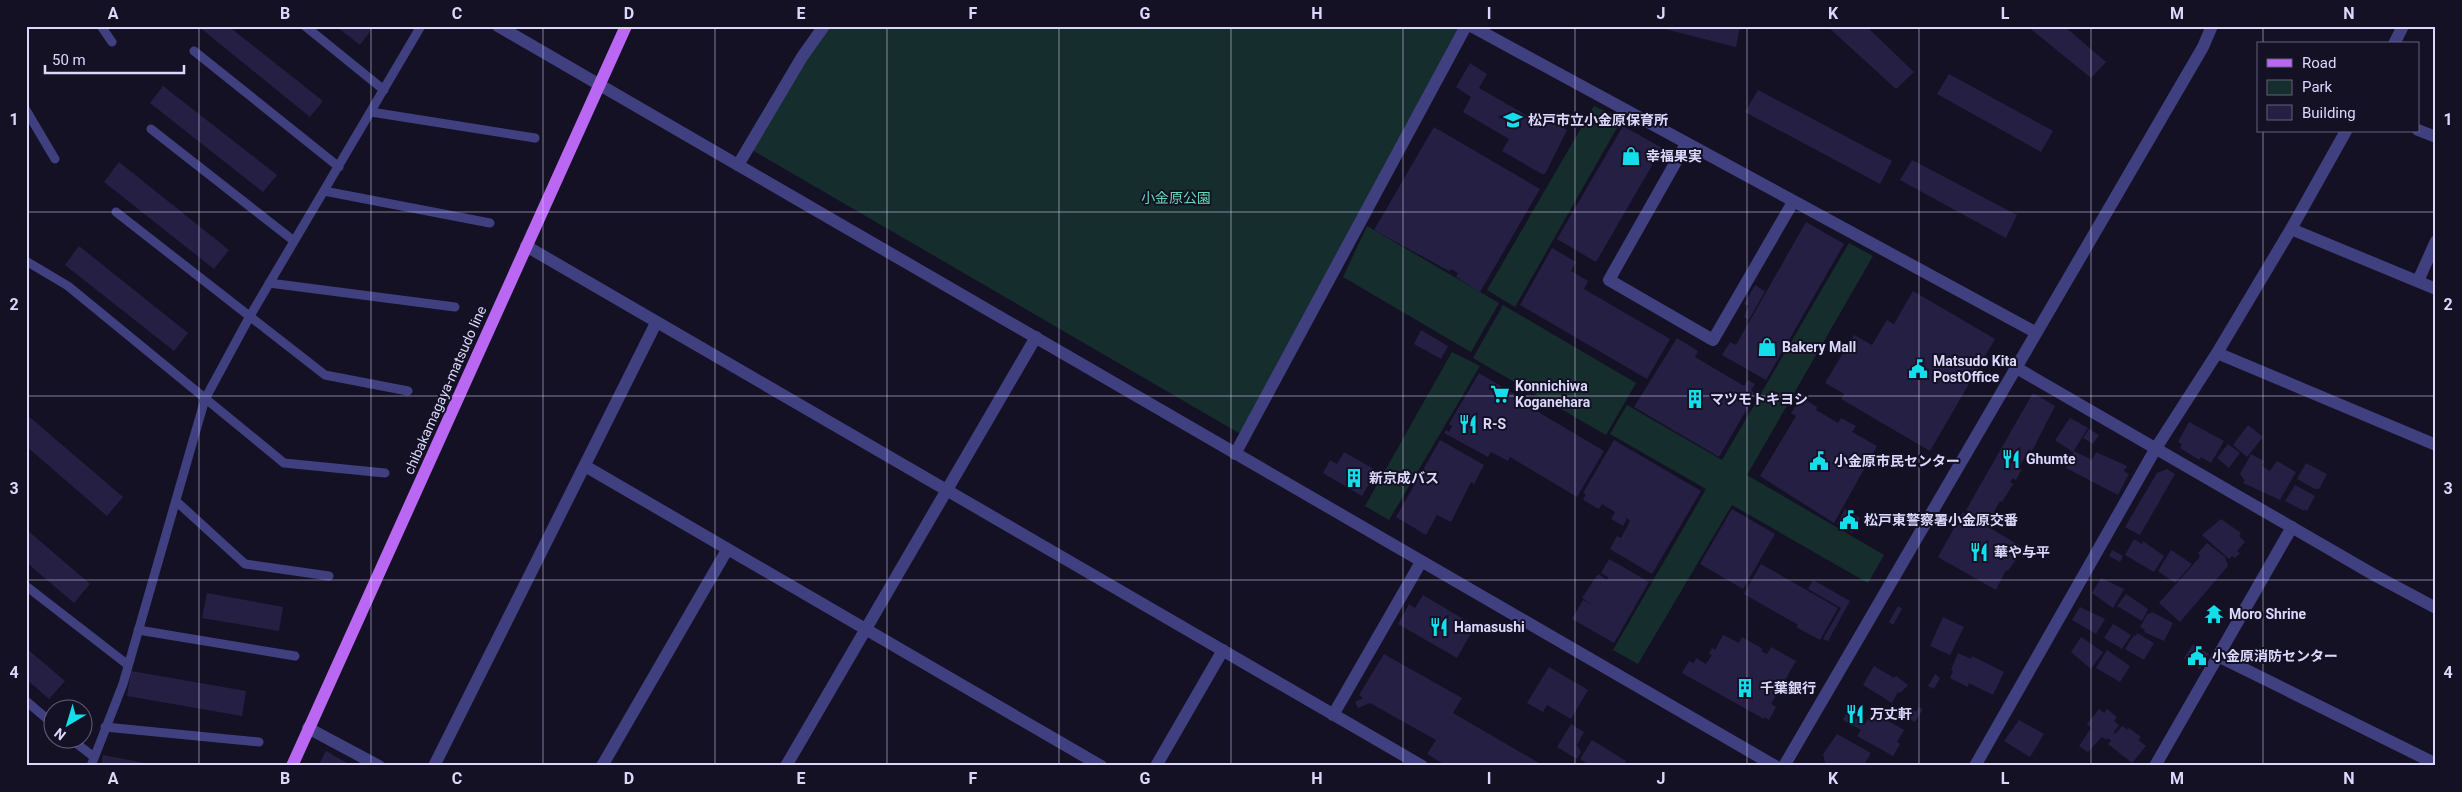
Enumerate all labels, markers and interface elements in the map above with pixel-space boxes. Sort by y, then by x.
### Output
text: A [108,4,119,23]
text: B [280,4,290,23]
text: C [452,4,462,23]
text: D [624,4,634,23]
text: E [797,4,806,23]
text: F [969,4,978,23]
text: G [1140,4,1151,23]
text: H [1311,4,1323,23]
text: I [1487,4,1491,23]
text: J [1657,4,1665,23]
text: K [1828,4,1839,23]
text: L [2001,4,2010,23]
text: M [2170,4,2184,23]
text: N [2343,4,2355,23]
scale bar [45,42,184,74]
legend [2257,42,2420,132]
text: 50 m [52,51,86,69]
text: Road [2302,54,2336,72]
text: Park [2302,78,2333,96]
text: Building [2302,104,2356,122]
school or university icon: 松戸市立小金原保育所 [1502,109,1524,131]
text: 1 [9,110,19,129]
text: 1 [2443,110,2453,129]
place label: 松戸市立小金原保育所 [1528,112,1668,128]
shop icon: 幸福果実 [1620,145,1642,167]
place label: 幸福果実 [1646,148,1702,164]
park label: 小金原公園 [1141,190,1211,206]
text: 2 [9,295,19,314]
text: 2 [2443,295,2453,314]
street label: chibakamagaya-matsudo line [401,303,489,477]
shop icon: Bakery Mall [1756,336,1778,358]
place label: Bakery Mall [1782,339,1856,355]
place label: Matsudo Kita PostOffice [1933,353,2017,385]
public building icon: Matsudo Kita PostOffice [1907,358,1929,380]
place label: Konnichiwa Koganehara [1515,378,1591,410]
supermarket icon: Konnichiwa Koganehara [1489,383,1511,405]
building icon: マツモトキヨシ [1684,388,1706,410]
place label: マツモトキヨシ [1710,391,1808,407]
restaurant icon: R-S [1457,413,1479,435]
place label: R-S [1483,416,1506,432]
restaurant icon: Ghumte [2000,448,2022,470]
public building icon: 小金原市民センター [1808,450,1830,472]
place label: Ghumte [2026,451,2076,467]
place label: 小金原市民センター [1834,453,1960,469]
building icon: 新京成バス [1343,467,1365,489]
place label: 新京成バス [1369,470,1439,486]
text: 3 [9,479,19,498]
text: 3 [2443,479,2453,498]
public building icon: 松戸東警察署小金原交番 [1838,509,1860,531]
place label: 松戸東警察署小金原交番 [1864,512,2018,528]
restaurant icon: 華や与平 [1968,541,1990,563]
place label: 華や与平 [1994,544,2050,560]
temple icon: Moro Shrine [2203,603,2225,625]
place label: Moro Shrine [2229,606,2307,622]
restaurant icon: Hamasushi [1428,616,1450,638]
place label: Hamasushi [1454,619,1525,635]
public building icon: 小金原消防センター [2186,645,2208,667]
place label: 小金原消防センター [2212,648,2338,664]
text: 4 [9,663,19,682]
text: 4 [2443,663,2453,682]
building icon: 千葉銀行 [1734,677,1756,699]
place label: 千葉銀行 [1760,680,1816,696]
north arrow [42,700,92,750]
restaurant icon: 万丈軒 [1844,703,1866,725]
place label: 万丈軒 [1870,706,1912,722]
text: N [51,725,69,744]
text: A [108,769,119,788]
text: B [280,769,290,788]
text: C [452,769,462,788]
text: D [624,769,634,788]
text: E [797,769,806,788]
text: F [969,769,978,788]
text: G [1140,769,1151,788]
text: H [1311,769,1323,788]
text: I [1487,769,1491,788]
text: J [1657,769,1665,788]
text: K [1828,769,1839,788]
text: L [2001,769,2010,788]
text: M [2170,769,2184,788]
text: N [2343,769,2355,788]

